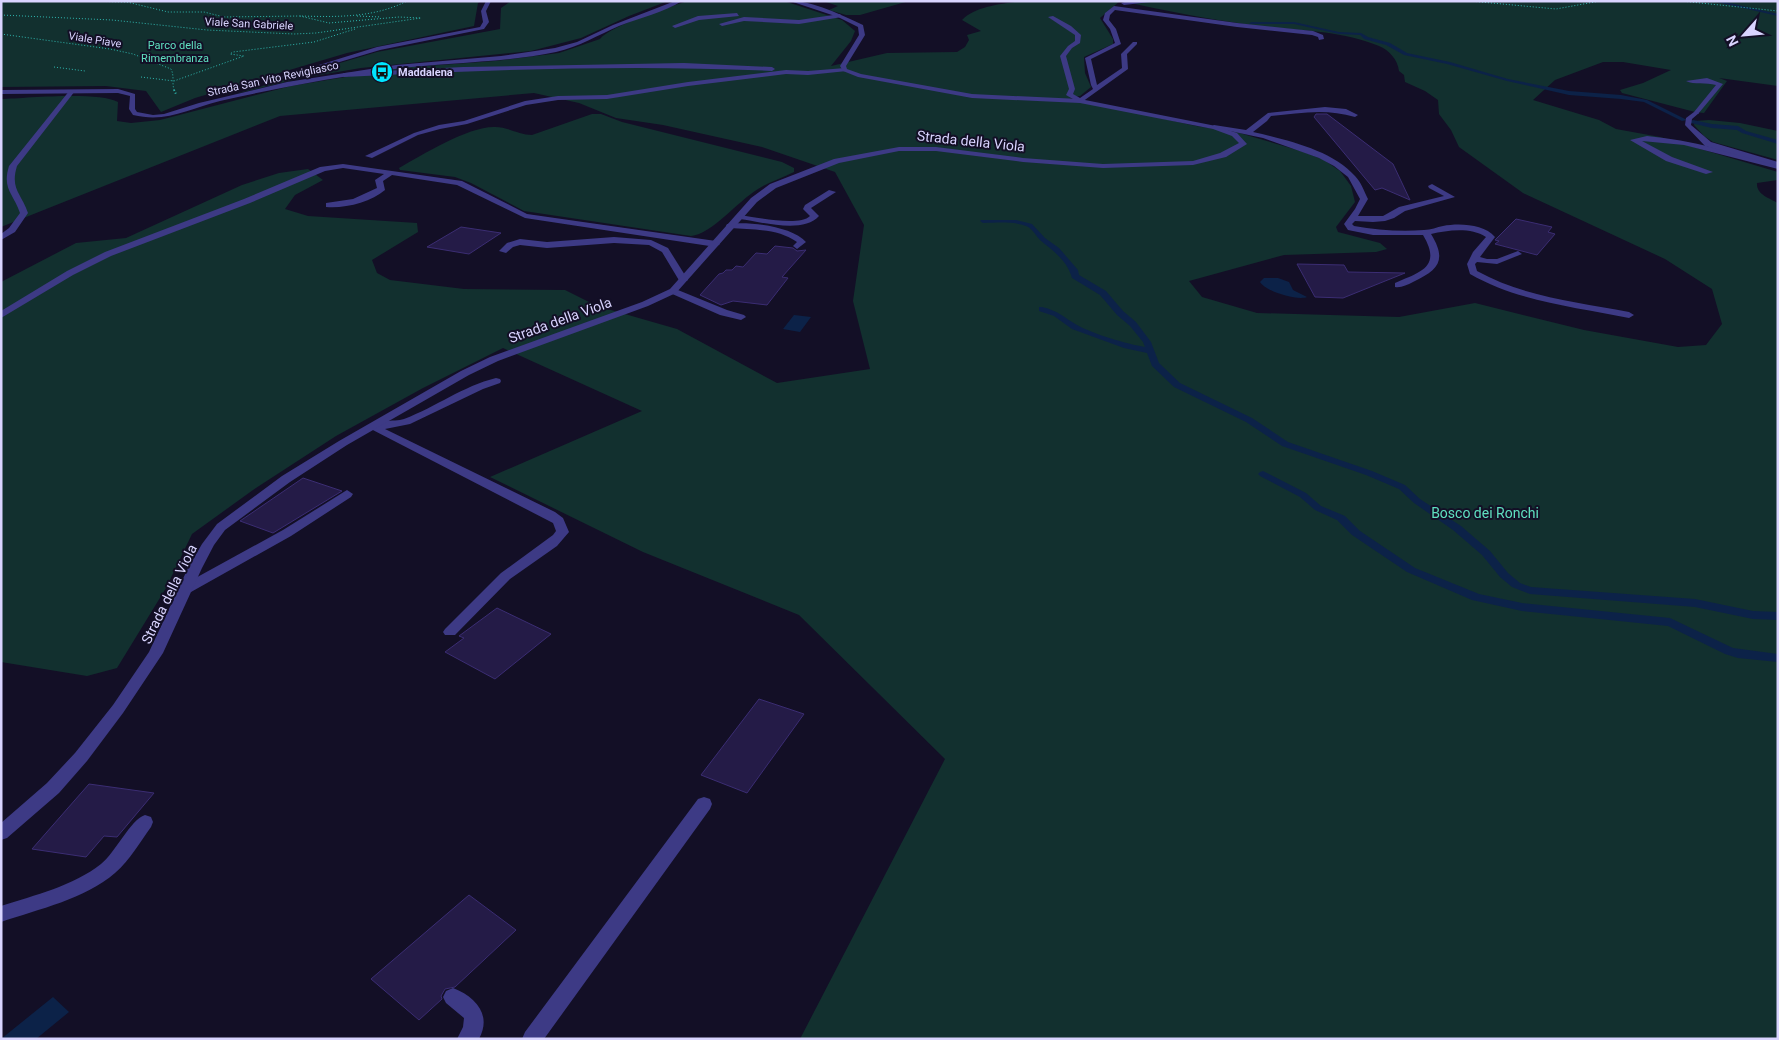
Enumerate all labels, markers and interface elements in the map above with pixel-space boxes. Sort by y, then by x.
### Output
north arrow [1719,10,1769,60]
street label: Viale San Gabriele [204,15,294,33]
street label: Viale Piave [68,29,123,51]
text: N [1723,33,1742,49]
park label: Parco della Rimembranza [141,39,209,65]
street label: Strada San Vito Revigliasco [206,59,340,99]
bus stop icon: Maddalena [370,60,394,84]
place label: Maddalena [398,66,453,79]
street label: Strada della Viola [916,127,1026,155]
street label: Strada della Viola [506,294,614,346]
park label: Bosco dei Ronchi [1431,505,1539,521]
street label: Strada della Viola [138,542,200,646]

